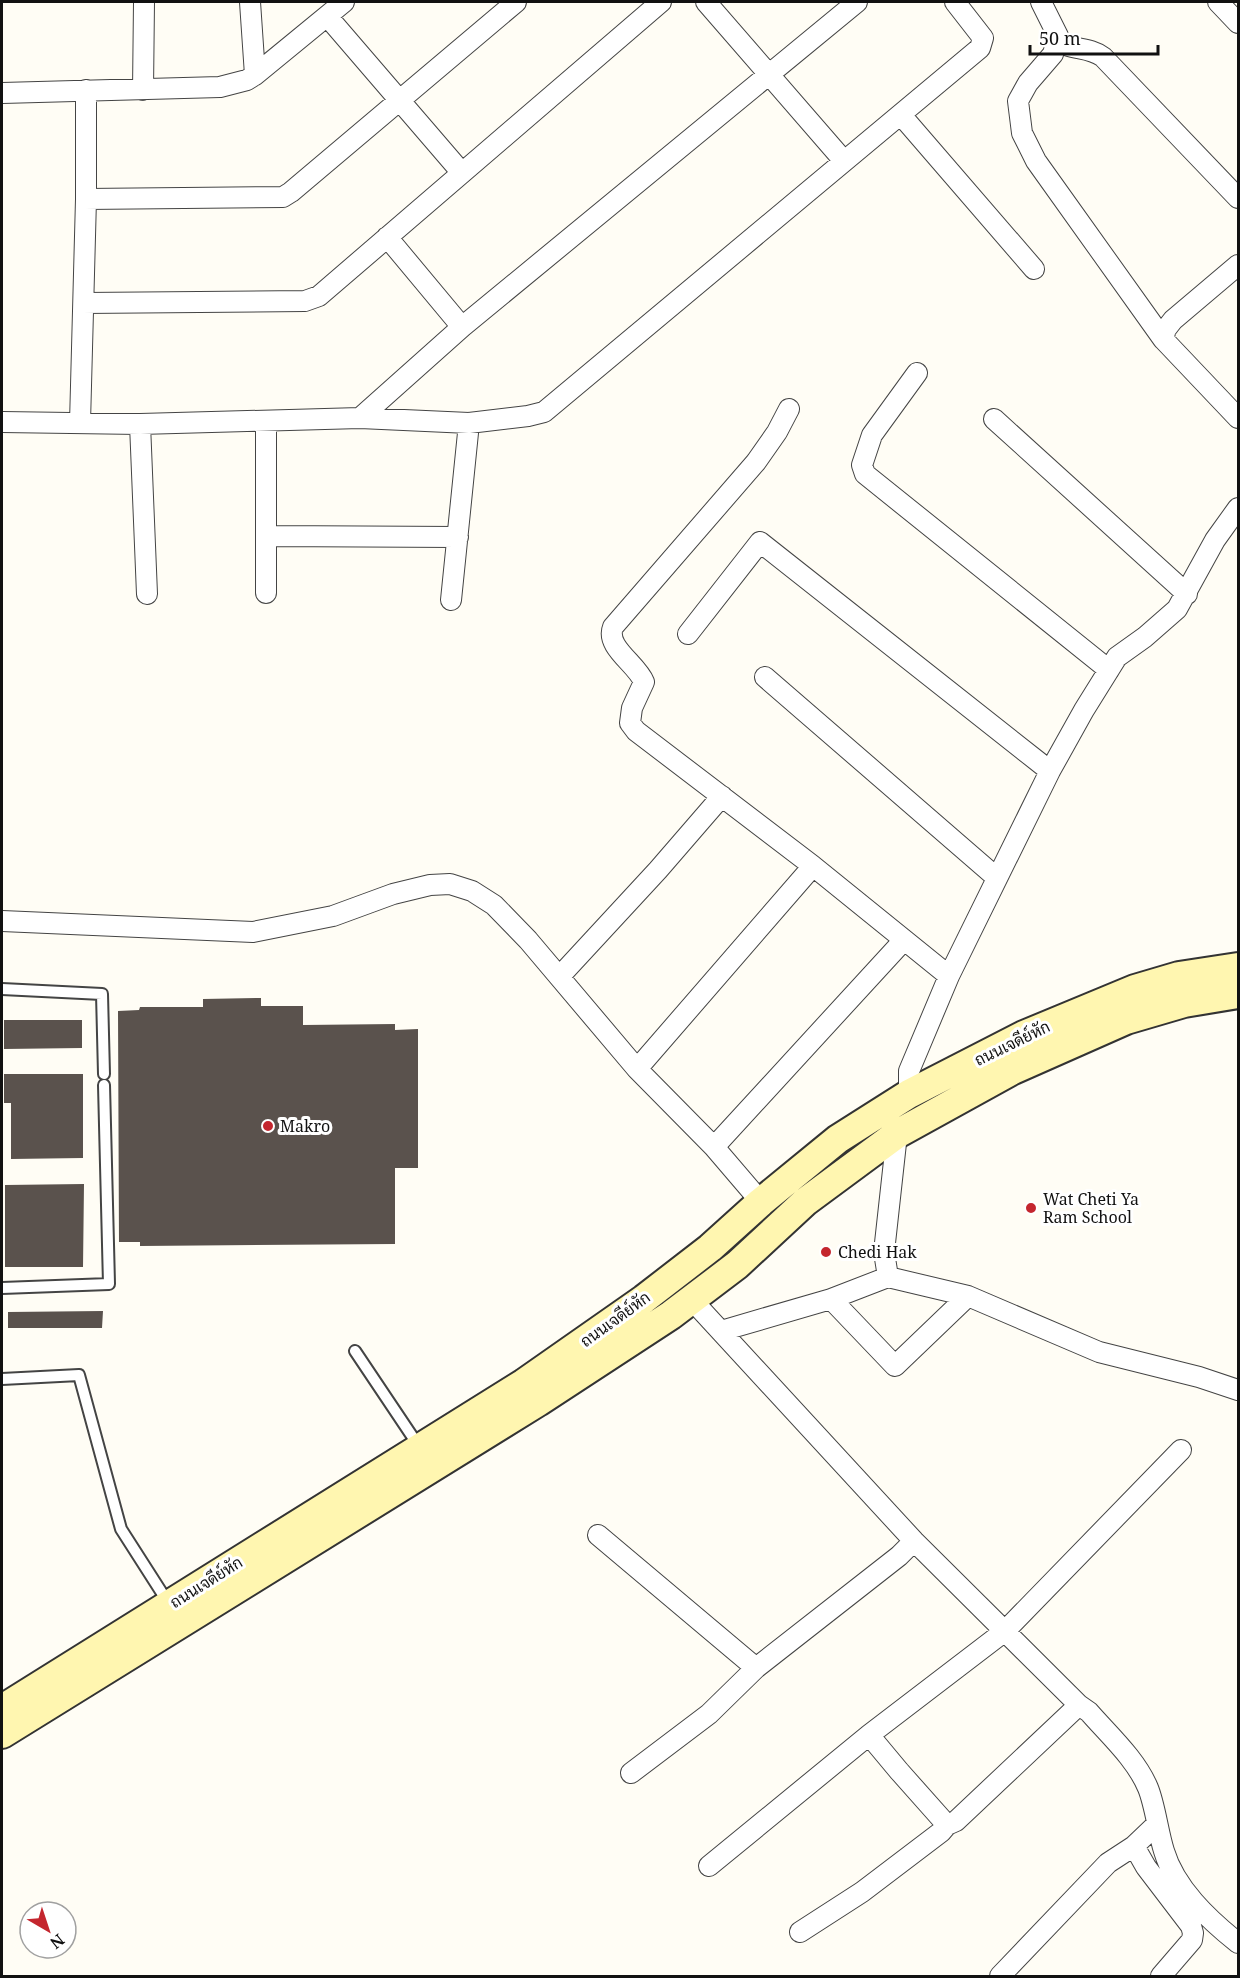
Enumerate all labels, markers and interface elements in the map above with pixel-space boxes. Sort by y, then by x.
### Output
scale bar [1030,18,1158,56]
text: 50 m [1039,26,1081,50]
street label: ถนนเจดีย์หัก [970,1014,1053,1071]
place label: Makro [280,1115,330,1137]
marker: Makro [261,1119,275,1133]
place label: Wat Cheti Ya Ram School [1043,1188,1139,1228]
marker: Wat Cheti Ya Ram School [1024,1201,1038,1215]
place label: Chedi Hak [838,1241,917,1263]
marker: Chedi Hak [819,1245,833,1259]
street label: ถนนเจดีย์หัก [575,1285,654,1352]
street label: ถนนเจดีย์หัก [165,1550,246,1613]
north arrow [18,1900,78,1960]
text: N [45,1929,69,1954]

